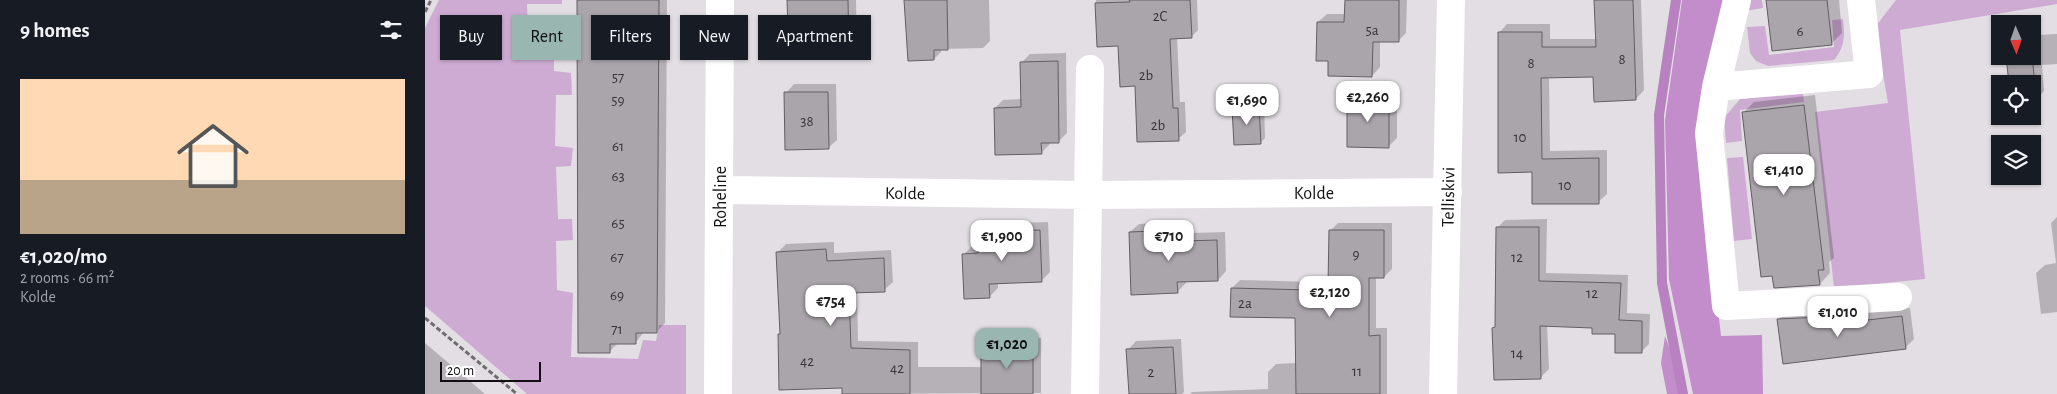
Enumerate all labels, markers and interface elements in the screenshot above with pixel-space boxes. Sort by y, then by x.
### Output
house number: 2C [1153,9,1168,24]
chip: Buy [440,15,502,60]
chip: Rent [512,15,581,60]
chip: Filters [591,15,670,60]
chip: New [680,15,748,60]
chip: Apartment [758,15,871,60]
north arrow [1991,15,2041,65]
map controls [1991,15,2041,185]
icon: filters [377,16,405,44]
text: 9 homes [20,20,90,41]
house number: 5a [1365,23,1379,38]
house number: 6 [1796,24,1804,39]
house number: 8 [1618,52,1626,67]
house number: 8 [1527,56,1535,71]
house number: 2b [1139,68,1154,83]
house number: 57 [612,70,624,85]
button: locate [1991,75,2041,125]
pin: €2,260 [1327,80,1409,123]
pin: €1,690 [1206,84,1288,126]
text: €2,260 [1347,89,1389,105]
text: €1,690 [1227,92,1267,108]
house number: 59 [611,93,625,108]
icon: home [168,111,258,201]
house number: 38 [800,114,814,129]
house number: 2b [1151,118,1166,133]
house number: 10 [1513,130,1527,145]
button: layers [1991,135,2041,185]
house number: 61 [612,139,624,154]
pin: €1,410 [1743,154,1825,196]
text: €1,410 [1764,162,1804,178]
street label: Roheline [712,166,730,228]
street label: Telliskivi [1439,167,1459,227]
house number: 63 [611,169,625,184]
house number: 10 [1558,178,1572,193]
street label: Kolde [885,185,925,203]
street label: Kolde [1294,185,1334,203]
house number: 65 [611,216,625,231]
pin: €1,900 [961,220,1043,262]
pin: €710 [1139,220,1199,262]
text: €1,900 [981,228,1023,244]
text: €710 [1155,228,1183,244]
text: €1,020/mo [20,246,107,267]
house number: 9 [1352,247,1360,262]
house number: 67 [610,250,624,265]
house number: 12 [1511,250,1523,265]
text: 2 rooms · 66 m² [20,270,114,286]
pin: €2,120 [1289,276,1371,318]
pin: €754 [801,284,861,327]
text: €2,120 [1310,284,1350,300]
house number: 12 [1586,286,1598,301]
house number: 69 [610,288,624,303]
text: Kolde [20,289,56,305]
text: €754 [816,293,846,309]
house number: 2a [1238,296,1252,311]
pin: €1,010 [1797,296,1879,338]
text: €1,010 [1818,304,1858,320]
house number: 71 [611,322,623,337]
pin: €1,020 [966,328,1048,370]
text: €1,020 [986,336,1028,352]
house number: 14 [1511,346,1523,361]
house number: 42 [800,354,814,369]
scale bar [440,359,541,382]
house number: 42 [890,361,904,376]
text: 20 m [447,364,474,378]
house number: 11 [1352,364,1362,379]
house number: 2 [1148,365,1155,380]

